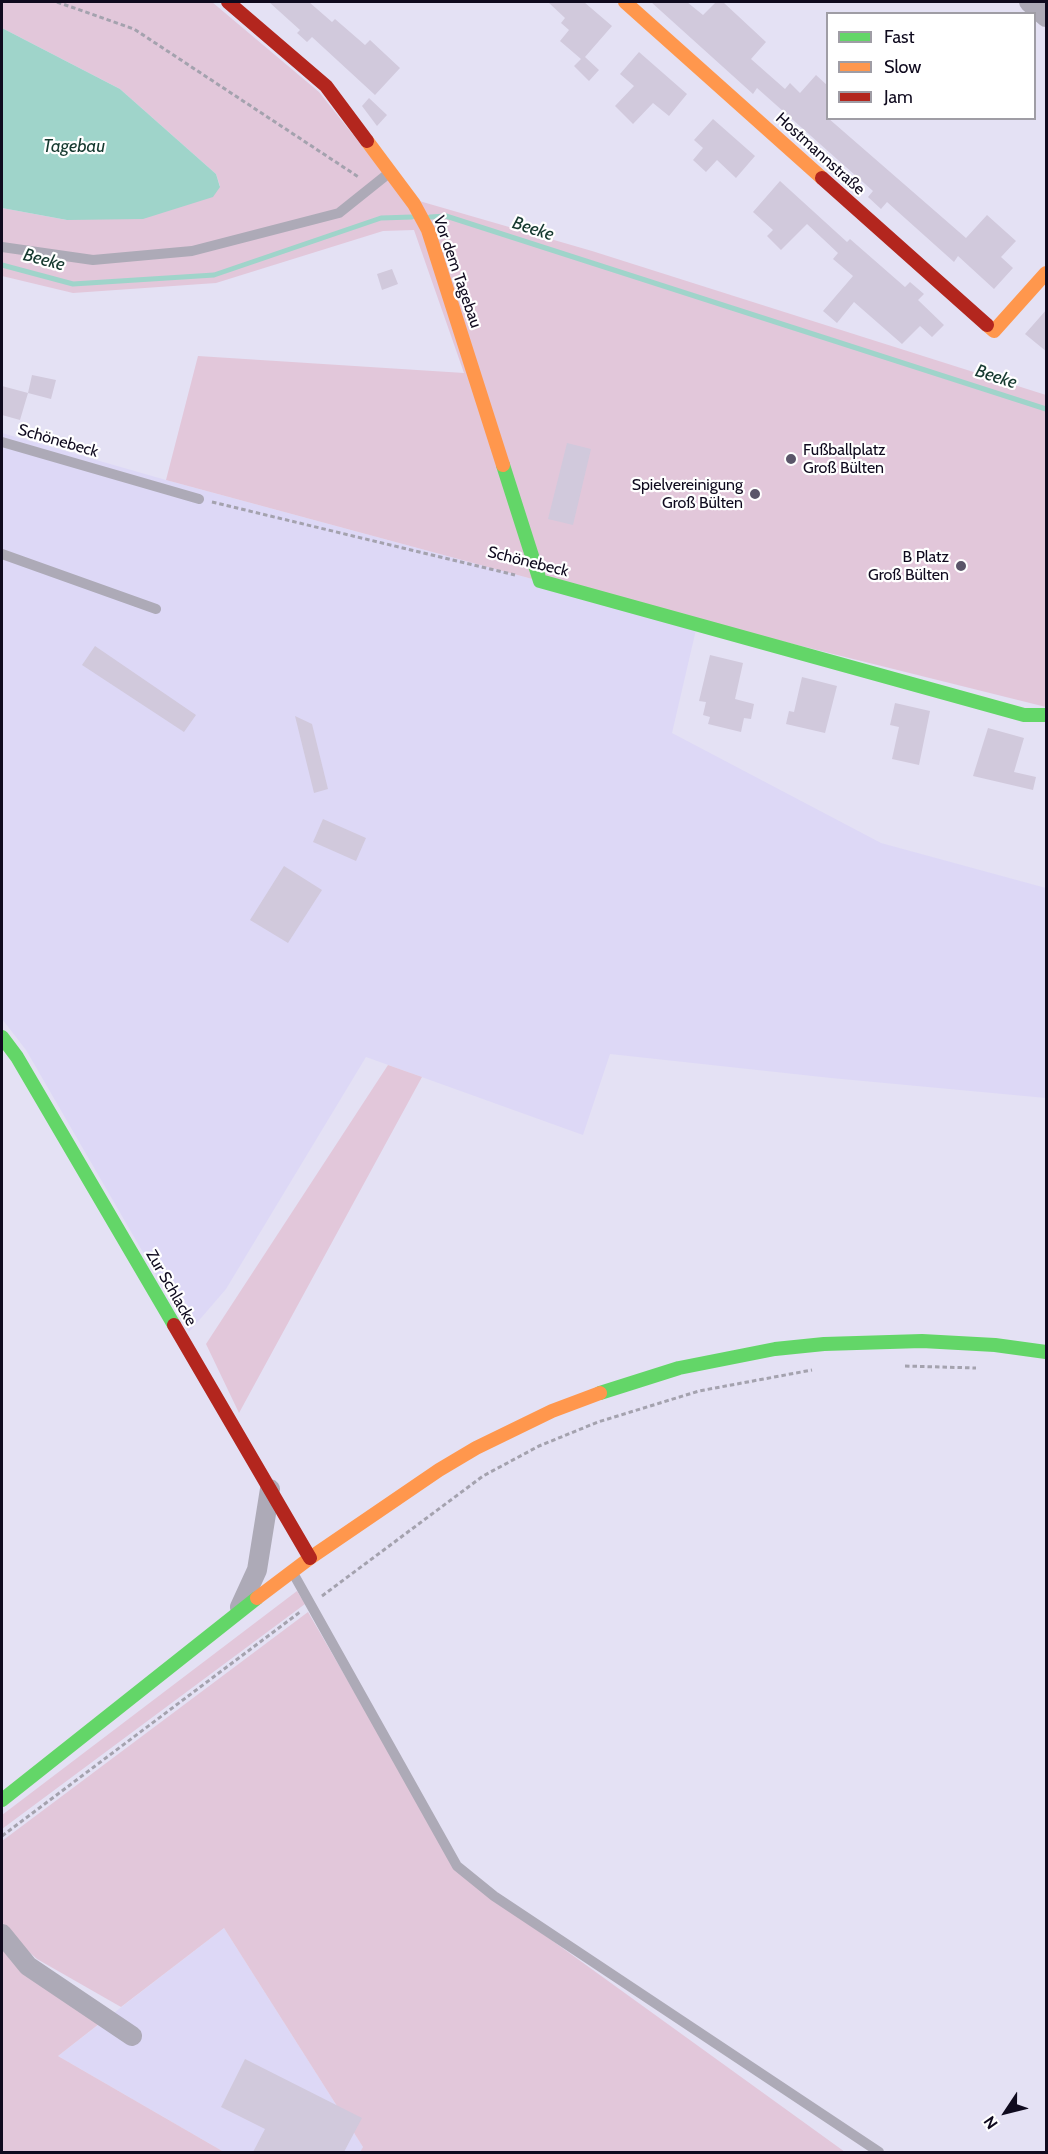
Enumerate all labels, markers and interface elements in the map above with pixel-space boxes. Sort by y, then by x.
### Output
legend [826,12,1036,120]
text: Fast [884,26,915,48]
text: Slow [884,56,921,78]
text: Jam [884,86,913,108]
street label: Hostmannstraße [771,109,869,199]
water label: Tagebau [43,136,105,158]
water label: Beeke [510,212,556,246]
street label: Vor dem Tagebau [429,213,485,331]
water label: Beeke [21,244,67,276]
water label: Beeke [973,360,1019,394]
street label: Schönebeck [16,420,100,462]
place label: Fußballplatz Groß Bülten [803,440,886,478]
marker: Fußballplatz Groß Bülten [784,452,798,466]
place label: Spielvereinigung Groß Bülten [632,475,743,513]
marker: Spielvereinigung Groß Bülten [748,487,762,501]
street label: Schönebeck [486,543,570,581]
place label: B Platz Groß Bülten [868,547,949,585]
marker: B Platz Groß Bülten [954,559,968,573]
street label: Zur Schlacke [142,1247,200,1329]
north arrow [976,2082,1036,2142]
text: N [980,2113,1002,2133]

